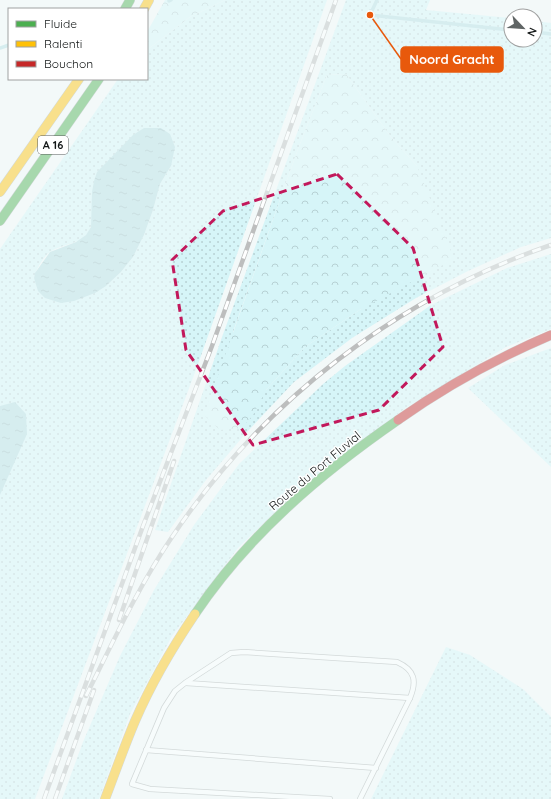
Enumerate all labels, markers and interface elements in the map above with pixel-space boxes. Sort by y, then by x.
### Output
legend [8,8,148,80]
north arrow [503,8,543,48]
text: Fluide [44,16,77,31]
text: N [524,26,540,39]
text: Ralenti [44,36,82,51]
callout: Noord Gracht [401,47,503,72]
text: Noord Gracht [409,51,495,67]
text: Bouchon [44,56,93,71]
road number: A 16 [38,136,68,154]
street label: Route du Port Fluvial [266,428,364,513]

